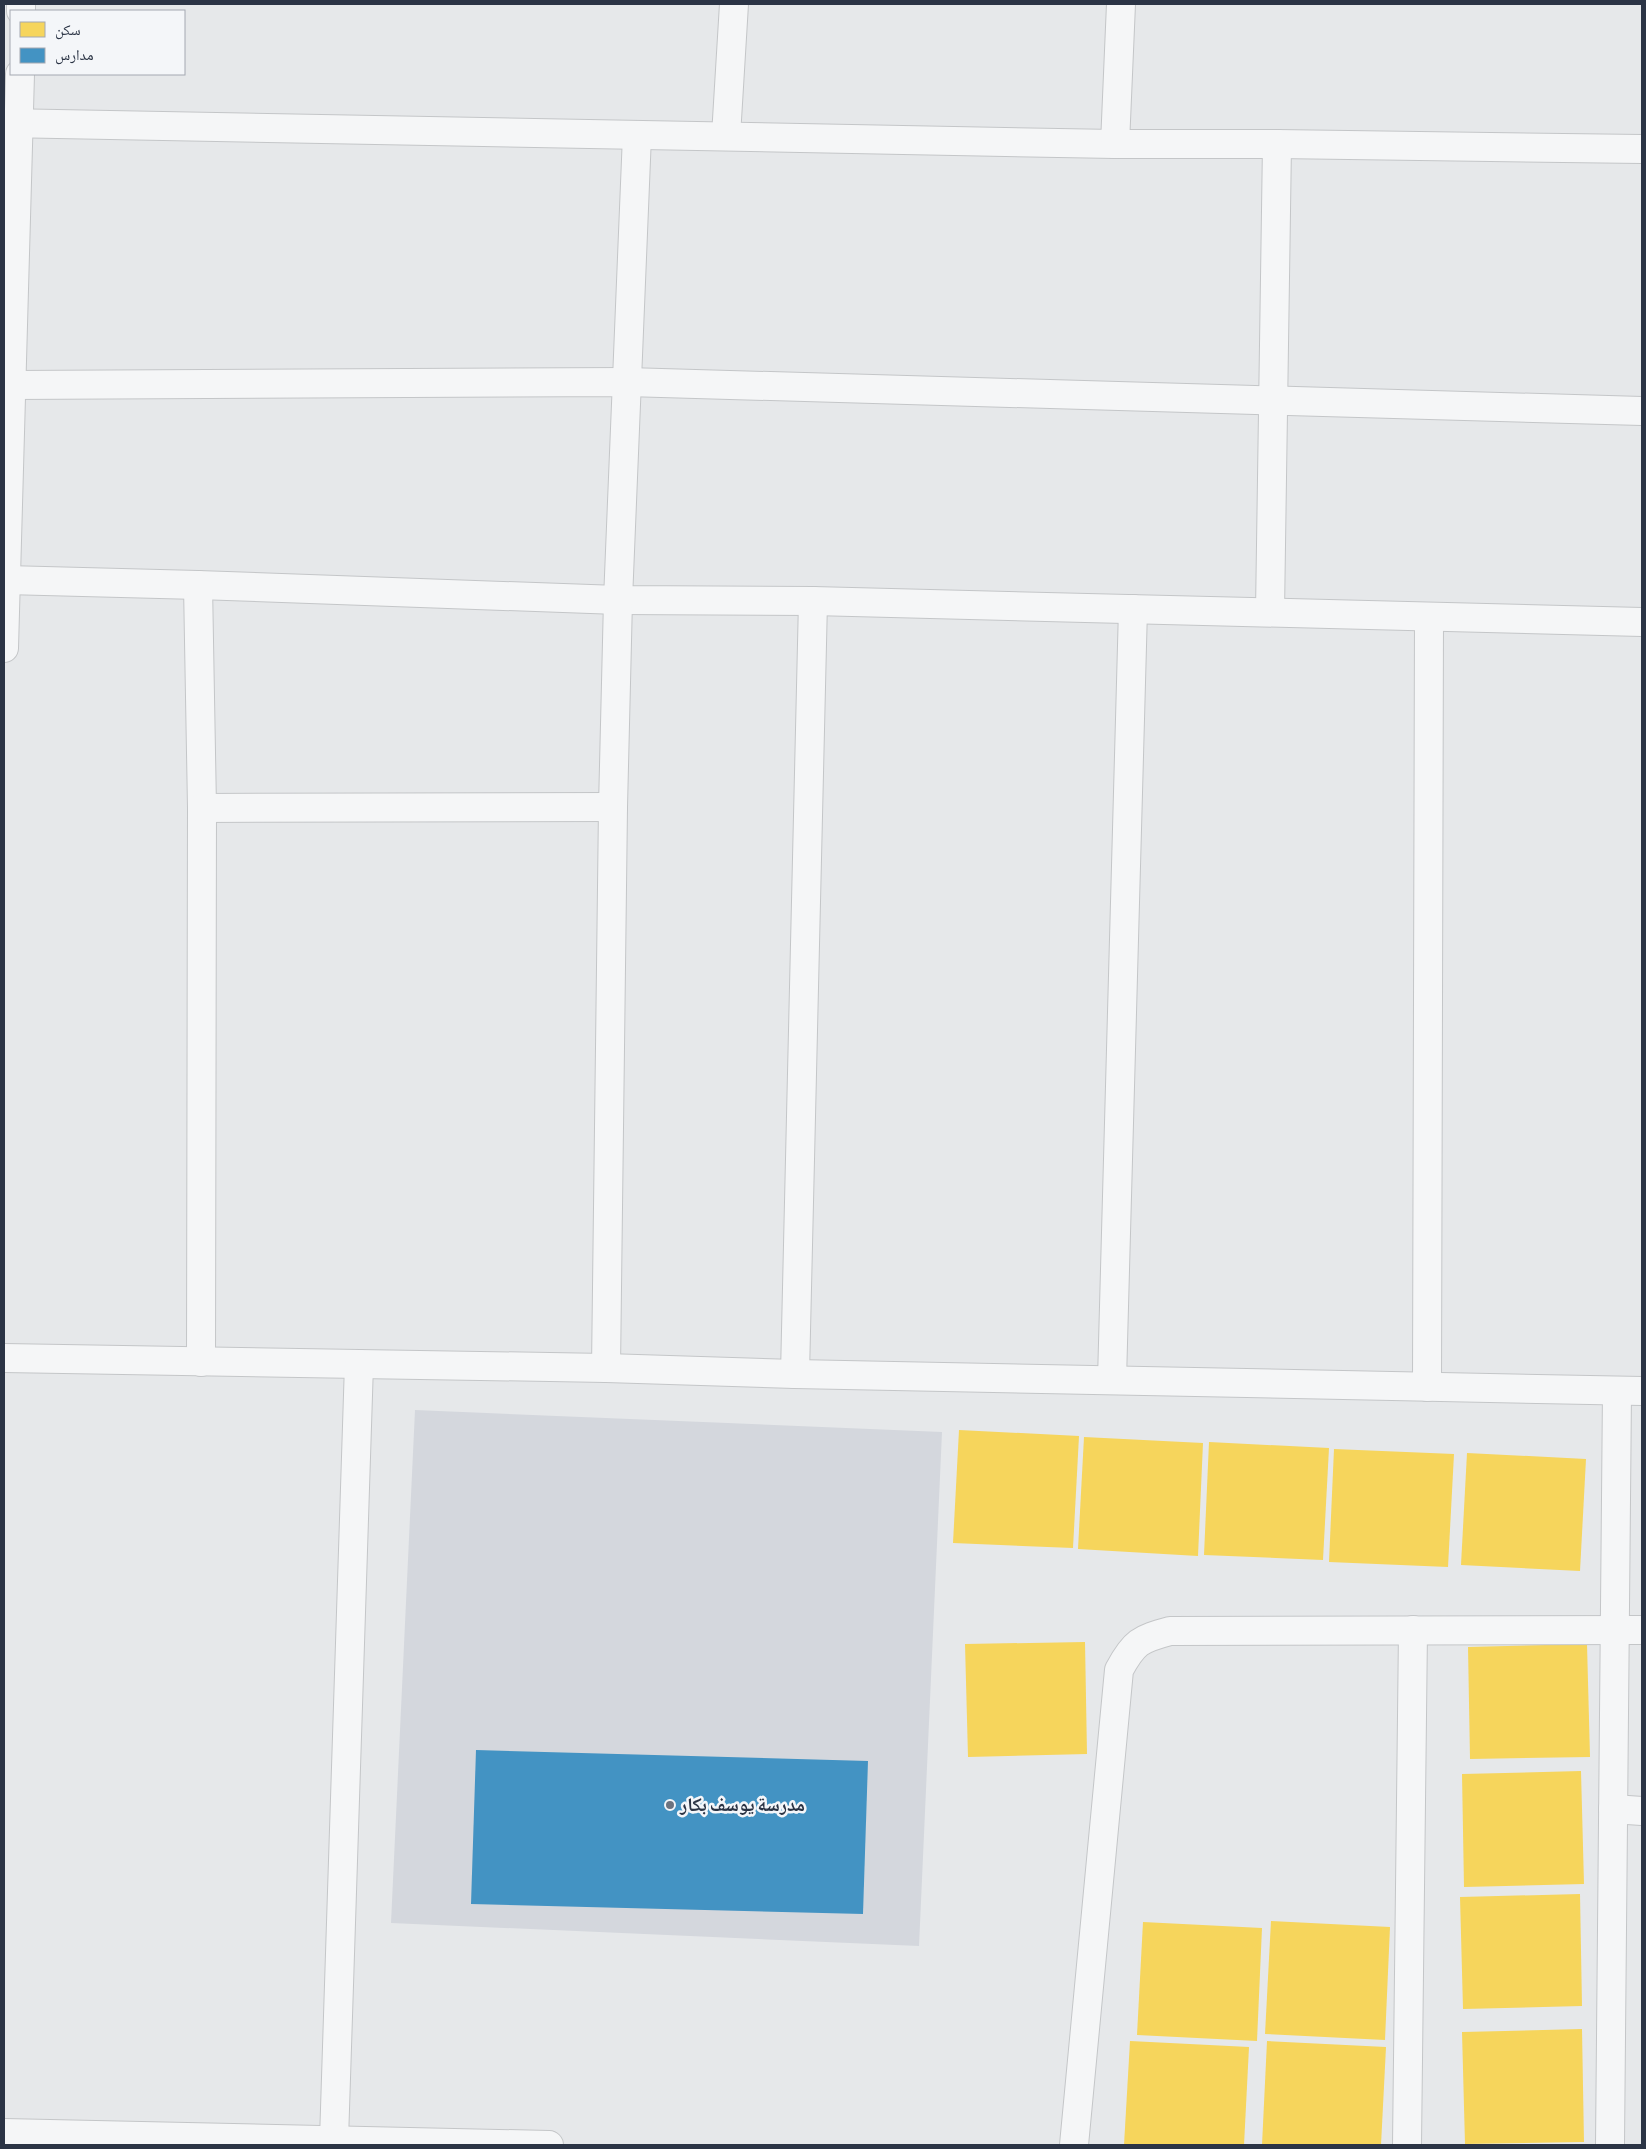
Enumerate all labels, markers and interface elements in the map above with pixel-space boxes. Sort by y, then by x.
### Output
legend [10,10,185,75]
text: سكن [55,21,81,40]
text: مدارس [55,46,94,65]
place label: مدرسة يوسف بكار [679,1794,805,1817]
marker: مدرسة يوسف بكار [664,1799,676,1811]

